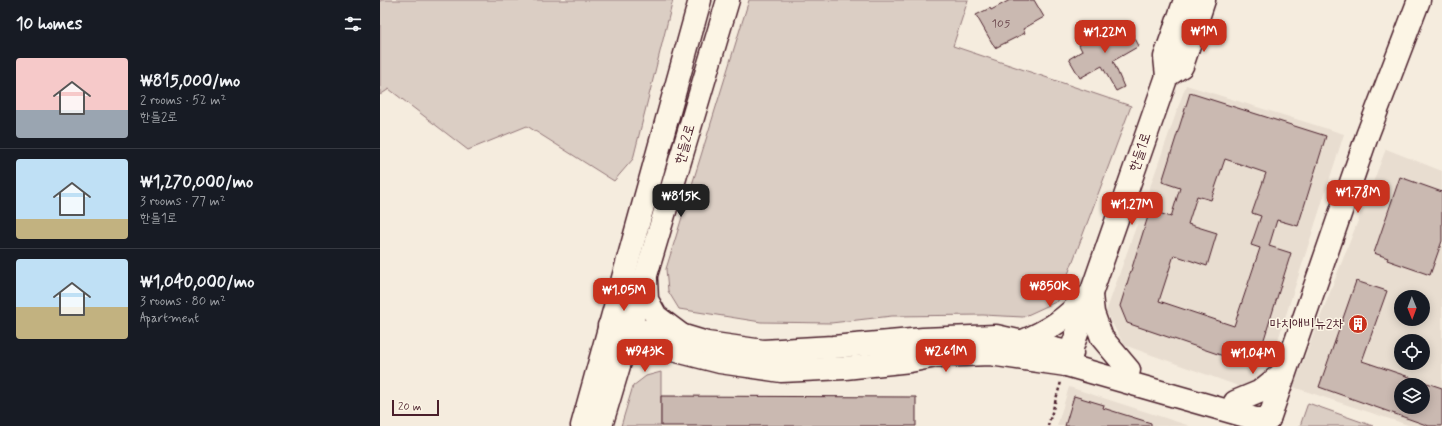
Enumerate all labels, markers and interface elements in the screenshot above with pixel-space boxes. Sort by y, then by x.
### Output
text: 10 homes [16,13,82,35]
icon: filters [342,13,364,35]
house number: 105 [992,16,1011,32]
pin: ₩1M [1185,19,1223,53]
pin: ₩1.22M [1072,20,1138,54]
text: ₩1M [1191,23,1217,40]
text: ₩1.22M [1084,24,1126,41]
text: ₩815,000/mo [140,70,240,92]
icon: home [48,74,96,122]
text: 2 rooms · 52 m² [140,92,226,109]
text: 한들2로 [140,109,178,126]
street label: 한들2로 [671,122,699,166]
street label: 한들1로 [1125,130,1155,174]
text: ₩1,270,000/mo [140,171,253,193]
icon: home [48,175,96,223]
pin: ₩1.78M [1325,180,1391,214]
pin: ₩815K [653,184,709,218]
text: ₩1.78M [1336,184,1380,201]
text: ₩815K [662,188,701,205]
pin: ₩1.27M [1099,192,1165,226]
text: 3 rooms · 77 m² [140,193,226,210]
text: ₩1.27M [1111,196,1153,213]
text: 한들1로 [140,210,177,227]
text: ₩1,040,000/mo [140,271,254,293]
pin: ₩850K [1022,274,1078,308]
icon: home [48,275,96,323]
pin: ₩1.05M [591,278,657,312]
text: ₩850K [1030,278,1070,295]
text: ₩1.05M [602,282,646,299]
north arrow [1394,290,1430,326]
map controls [1394,290,1430,414]
text: 3 rooms · 80 m² [140,293,226,310]
text: Apartment [140,310,199,327]
building icon: 마치애비뉴2차 [1347,313,1369,335]
place label: 마치애비뉴2차 [1270,315,1344,333]
button: locate [1394,334,1430,370]
pin: ₩943K [617,339,673,373]
pin: ₩2.61M [913,339,979,373]
pin: ₩1.04M [1220,341,1286,375]
text: ₩943K [626,343,664,360]
text: ₩2.61M [925,343,967,360]
text: ₩1.04M [1231,345,1275,362]
button: layers [1394,378,1430,414]
scale bar [392,398,439,417]
text: 20 m [398,400,421,414]

